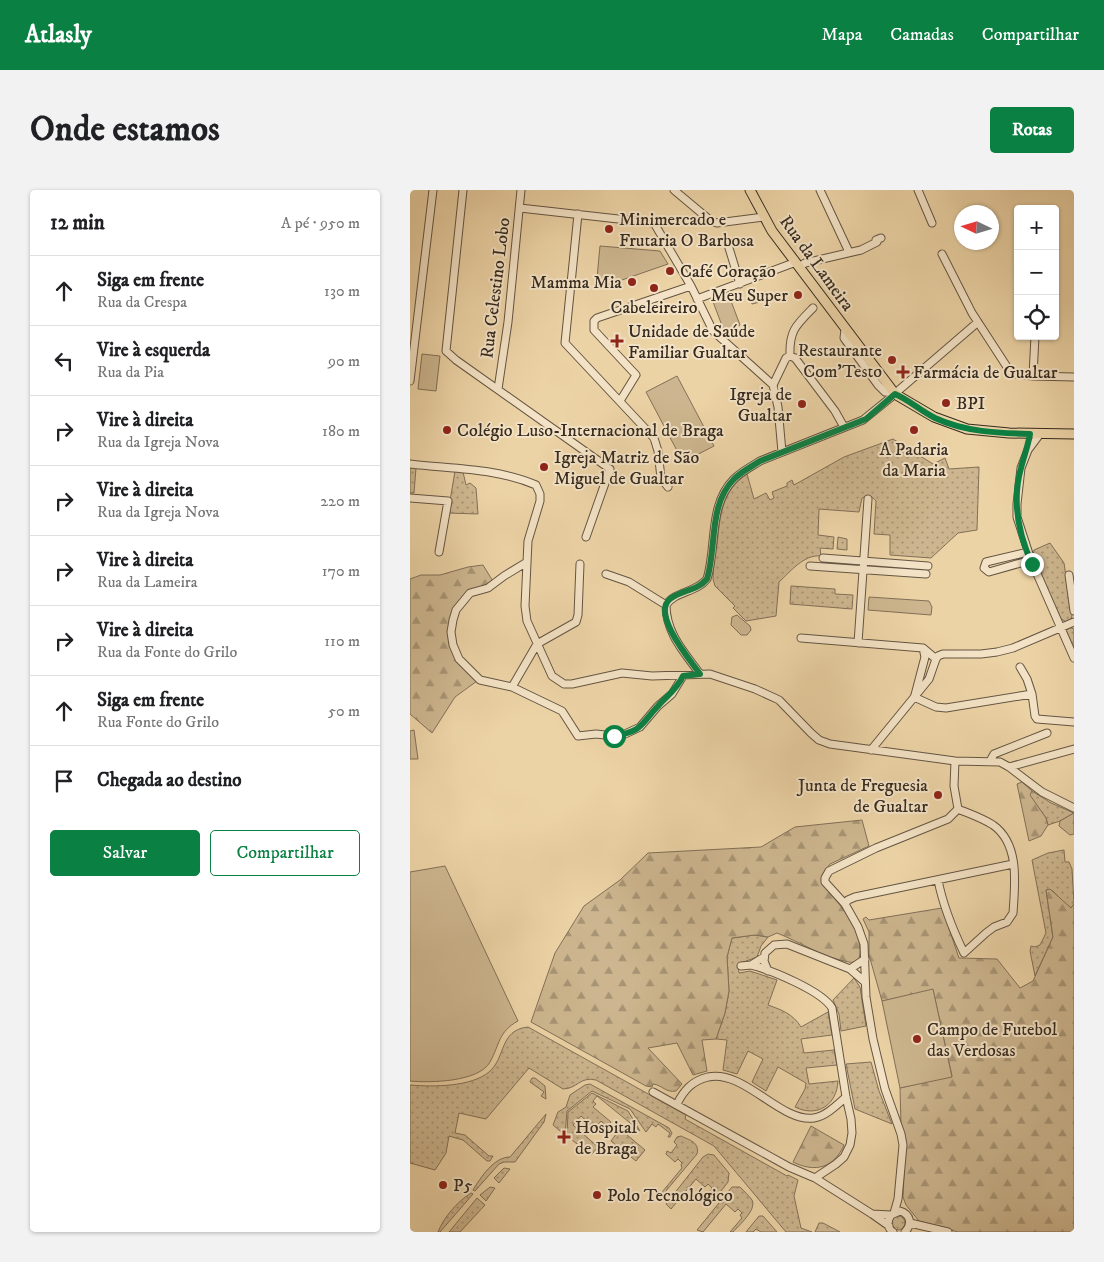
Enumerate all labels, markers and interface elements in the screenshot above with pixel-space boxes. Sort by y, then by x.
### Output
text: Atlasly [25,20,92,50]
text: Mapa [822,24,862,46]
text: Camadas [890,24,954,46]
text: Compartilhar [982,24,1079,46]
button: Rotas [990,107,1074,153]
text: Onde estamos [30,108,220,152]
north arrow [954,205,999,250]
map controls [1014,205,1059,340]
button: + [1014,205,1059,250]
place label: Minimercado e Frutaria O Barbosa [619,209,754,252]
text: 12 min [50,210,105,236]
street label: Rua da Lameira [774,211,859,316]
text: A pé · 950 m [281,213,360,233]
street label: Rua Celestino Lobo [476,216,516,360]
marker: Minimercado e Frutaria O Barbosa [603,223,615,235]
button: − [1014,250,1059,295]
place label: Café Coração [680,261,776,283]
marker: Café Coração [664,265,676,277]
text: Siga em frente [97,269,204,292]
place label: Mamma Mia [531,272,622,294]
marker: Mamma Mia [626,276,638,288]
icon: ahead [50,277,78,305]
text: 130 m [324,281,360,301]
marker: Cabeleireiro [648,282,660,294]
place label: Meu Super [710,285,788,307]
marker: Meu Super [792,289,804,301]
text: Rua da Crespa [97,292,187,312]
button: locate [1014,295,1059,340]
place label: Cabeleireiro [610,297,698,319]
place label: Unidade de Saúde Familiar Gualtar [628,321,755,364]
marker: Unidade de Saúde Familiar Gualtar [610,334,624,348]
text: Vire à esquerda [97,339,210,362]
place label: Restaurante Com'Testo [798,340,882,383]
icon: left [50,347,78,375]
text: 90 m [328,351,360,371]
marker: Restaurante Com'Testo [886,354,898,366]
text: Rua da Pia [97,362,164,382]
place label: Farmácia de Gualtar [913,362,1058,384]
marker: Farmácia de Gualtar [897,366,909,378]
place label: Igreja de Gualtar [729,384,792,427]
place label: BPI [956,393,985,415]
marker: BPI [940,397,952,409]
marker: Igreja de Gualtar [796,398,808,410]
text: Vire à direita [97,409,193,432]
icon: right [50,417,78,445]
place label: Colégio Luso-Internacional de Braga [457,420,724,442]
text: 180 m [322,421,360,441]
marker: Colégio Luso-Internacional de Braga [441,424,453,436]
marker: A Padaria da Maria [908,424,920,436]
text: Rua da Igreja Nova [97,432,219,452]
place label: A Padaria da Maria [879,439,949,482]
place label: Igreja Matriz de São Miguel de Gualtar [554,447,699,490]
marker: Igreja Matriz de São Miguel de Gualtar [538,461,550,473]
text: Vire à direita [97,479,193,502]
icon: right [50,487,78,515]
text: 220 m [320,491,360,511]
text: Rua da Igreja Nova [97,502,219,522]
text: Vire à direita [97,549,193,572]
route end [1021,553,1044,576]
icon: right [50,557,78,585]
text: 170 m [322,561,360,581]
text: Rua da Lameira [97,572,198,592]
text: Vire à direita [97,619,193,642]
icon: right [50,627,78,655]
text: 110 m [324,631,360,651]
text: Rua da Fonte do Grilo [97,642,237,662]
text: Siga em frente [97,689,204,712]
icon: ahead [50,697,78,725]
text: 50 m [328,701,360,721]
text: Rua Fonte do Grilo [97,712,219,732]
route start [603,725,626,748]
icon: arrive [50,767,78,795]
text: Chegada ao destino [97,769,242,792]
place label: Junta de Freguesia de Gualtar [796,775,928,818]
marker: Junta de Freguesia de Gualtar [932,789,944,801]
button: Salvar [50,830,200,876]
button: Compartilhar [210,830,360,876]
place label: Campo de Futebol das Verdosas [927,1019,1058,1062]
marker: Campo de Futebol das Verdosas [911,1033,923,1045]
place label: Hospital de Braga [575,1117,638,1160]
marker: Hospital de Braga [557,1130,571,1144]
place label: P5 [453,1175,472,1197]
marker: P5 [437,1179,449,1191]
place label: Polo Tecnológico [607,1185,733,1207]
marker: Polo Tecnológico [591,1189,603,1201]

